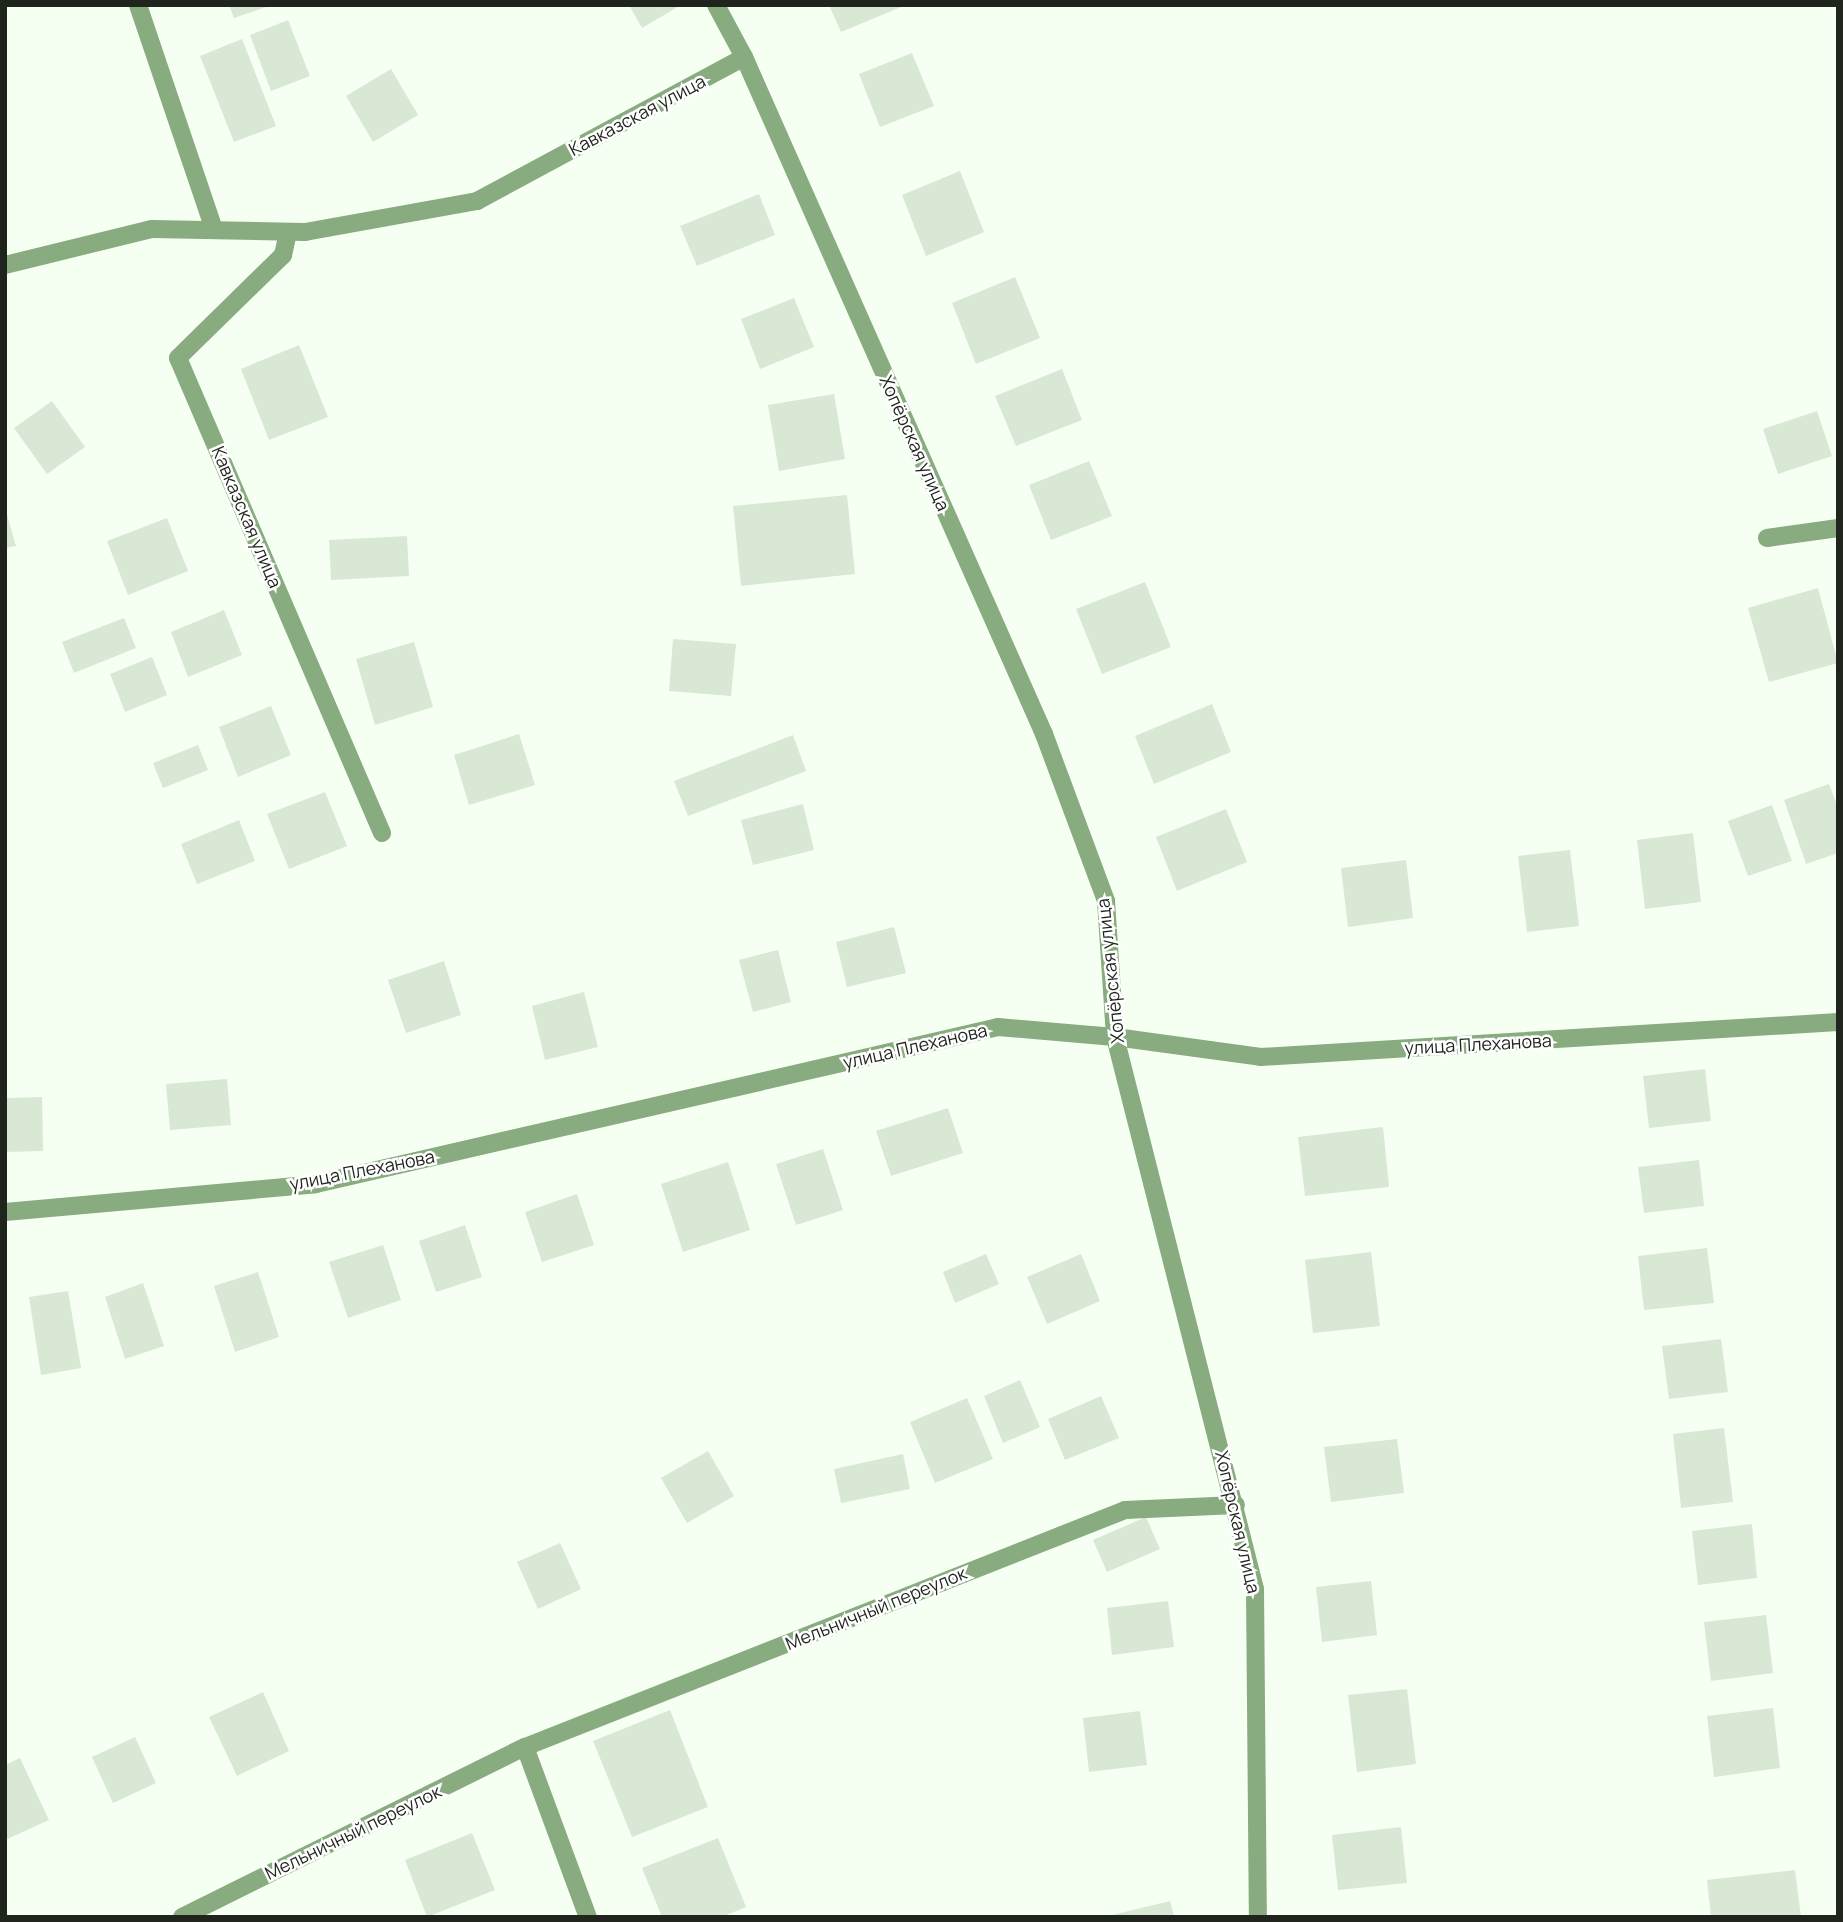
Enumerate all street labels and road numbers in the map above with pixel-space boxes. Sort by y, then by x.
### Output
street label: Кавказская улица [565,70,709,160]
street label: Хопёрская улица [875,372,955,514]
street label: Кавказская улица [207,443,287,591]
street label: Хопёрская улица [1092,897,1128,1045]
street label: улица Плеханова [841,1019,989,1073]
street label: улица Плеханова [1404,1029,1552,1059]
street label: улица Плеханова [288,1145,436,1195]
street label: Хопёрская улица [1211,1448,1265,1596]
street label: Мельничный переулок [782,1562,970,1654]
street label: Мельничный переулок [261,1780,445,1884]

